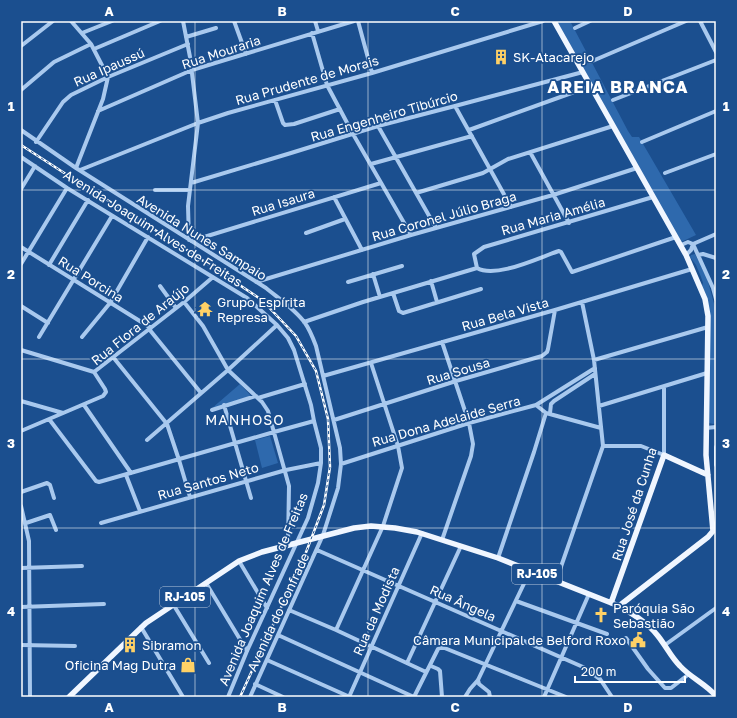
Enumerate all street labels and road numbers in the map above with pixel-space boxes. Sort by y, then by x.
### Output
street label: Rua Mouraria [179,32,263,72]
street label: Rua Ipaussú [71,44,147,90]
street label: Rua Prudente de Morais [234,52,381,108]
street label: Rua Engenheiro Tibúrcio [309,87,460,145]
street label: Avenida Joaquim Alves de Freitas [61,166,246,290]
street label: Rua Isaura [249,185,317,219]
street label: Rua Coronel Júlio Braga [370,188,518,244]
street label: Avenida Nunes Sampaio [134,191,270,284]
street label: Rua Maria Amélia [499,193,607,239]
street label: Rua Porcina [55,253,127,305]
street label: Rua Flora de Araújo [88,280,192,368]
street label: Rua Bela Vista [460,294,550,334]
street label: Rua Sousa [424,354,492,388]
street label: Rua Dona Adelaide Serra [370,392,522,450]
street label: Rua José da Cunha [608,445,660,563]
street label: Rua Santos Neto [156,459,260,503]
street label: Avenida Joaquim Alves de Freitas [215,490,311,688]
street label: Avenida do Confrade [244,550,312,674]
street label: Rua da Modista [349,564,403,658]
road number: RJ-105 [512,564,562,584]
street label: Rua Ângela [427,581,499,625]
road number: RJ-105 [160,587,210,607]

